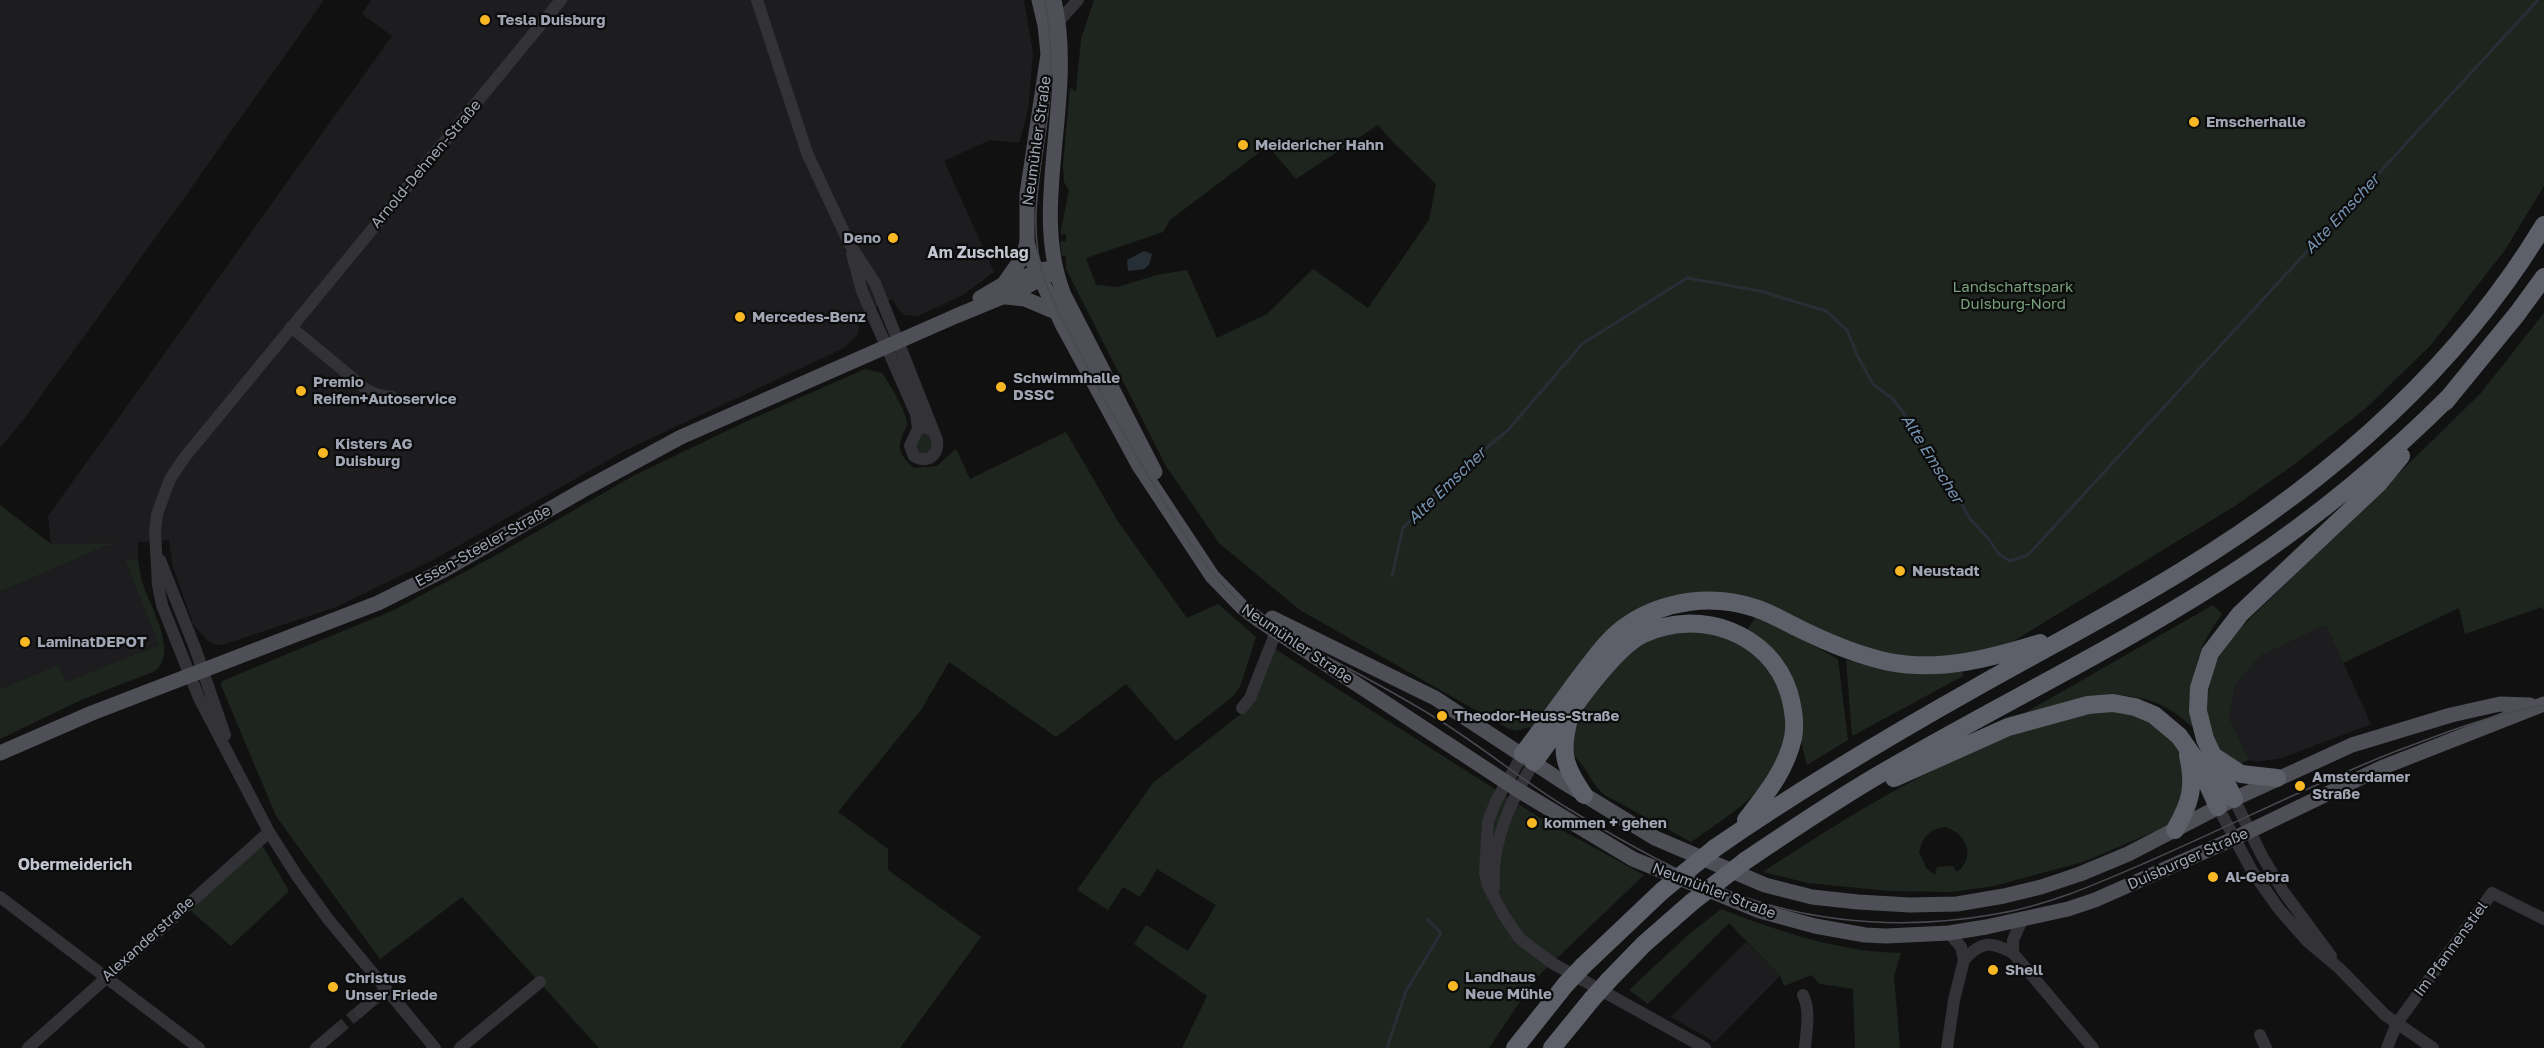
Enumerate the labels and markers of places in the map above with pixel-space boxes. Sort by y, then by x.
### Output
place label: Tesla Duisburg [497,11,605,29]
marker: Tesla Duisburg [478,13,492,27]
place label: Emscherhalle [2206,113,2306,131]
marker: Emscherhalle [2187,115,2201,129]
place label: Meidericher Hahn [1255,136,1384,154]
marker: Meidericher Hahn [1236,138,1250,152]
place label: Deno [843,229,881,247]
marker: Deno [886,231,900,245]
place label: Mercedes-Benz [752,308,866,326]
marker: Mercedes-Benz [733,310,747,324]
place label: Schwimmhalle DSSC [1013,369,1120,404]
place label: Premio Reifen+Autoservice [313,373,457,408]
marker: Schwimmhalle DSSC [994,380,1008,394]
marker: Premio Reifen+Autoservice [294,384,308,398]
place label: Kisters AG Duisburg [335,435,413,470]
marker: Kisters AG Duisburg [316,446,330,460]
place label: Neustadt [1912,562,1979,580]
marker: Neustadt [1893,564,1907,578]
place label: LaminatDEPOT [37,633,147,651]
marker: LaminatDEPOT [18,635,32,649]
place label: Theodor-Heuss-Straße [1454,707,1619,725]
marker: Theodor-Heuss-Straße [1435,709,1449,723]
place label: Amsterdamer Straße [2312,768,2410,803]
marker: Amsterdamer Straße [2293,779,2307,793]
place label: kommen + gehen [1544,814,1667,832]
marker: kommen + gehen [1525,816,1539,830]
place label: Al-Gebra [2225,868,2289,886]
marker: Al-Gebra [2206,870,2220,884]
place label: Shell [2005,961,2043,979]
marker: Shell [1986,963,2000,977]
place label: Landhaus Neue Mühle [1465,968,1552,1003]
place label: Christus Unser Friede [345,969,438,1004]
marker: Landhaus Neue Mühle [1446,979,1460,993]
marker: Christus Unser Friede [326,980,340,994]

